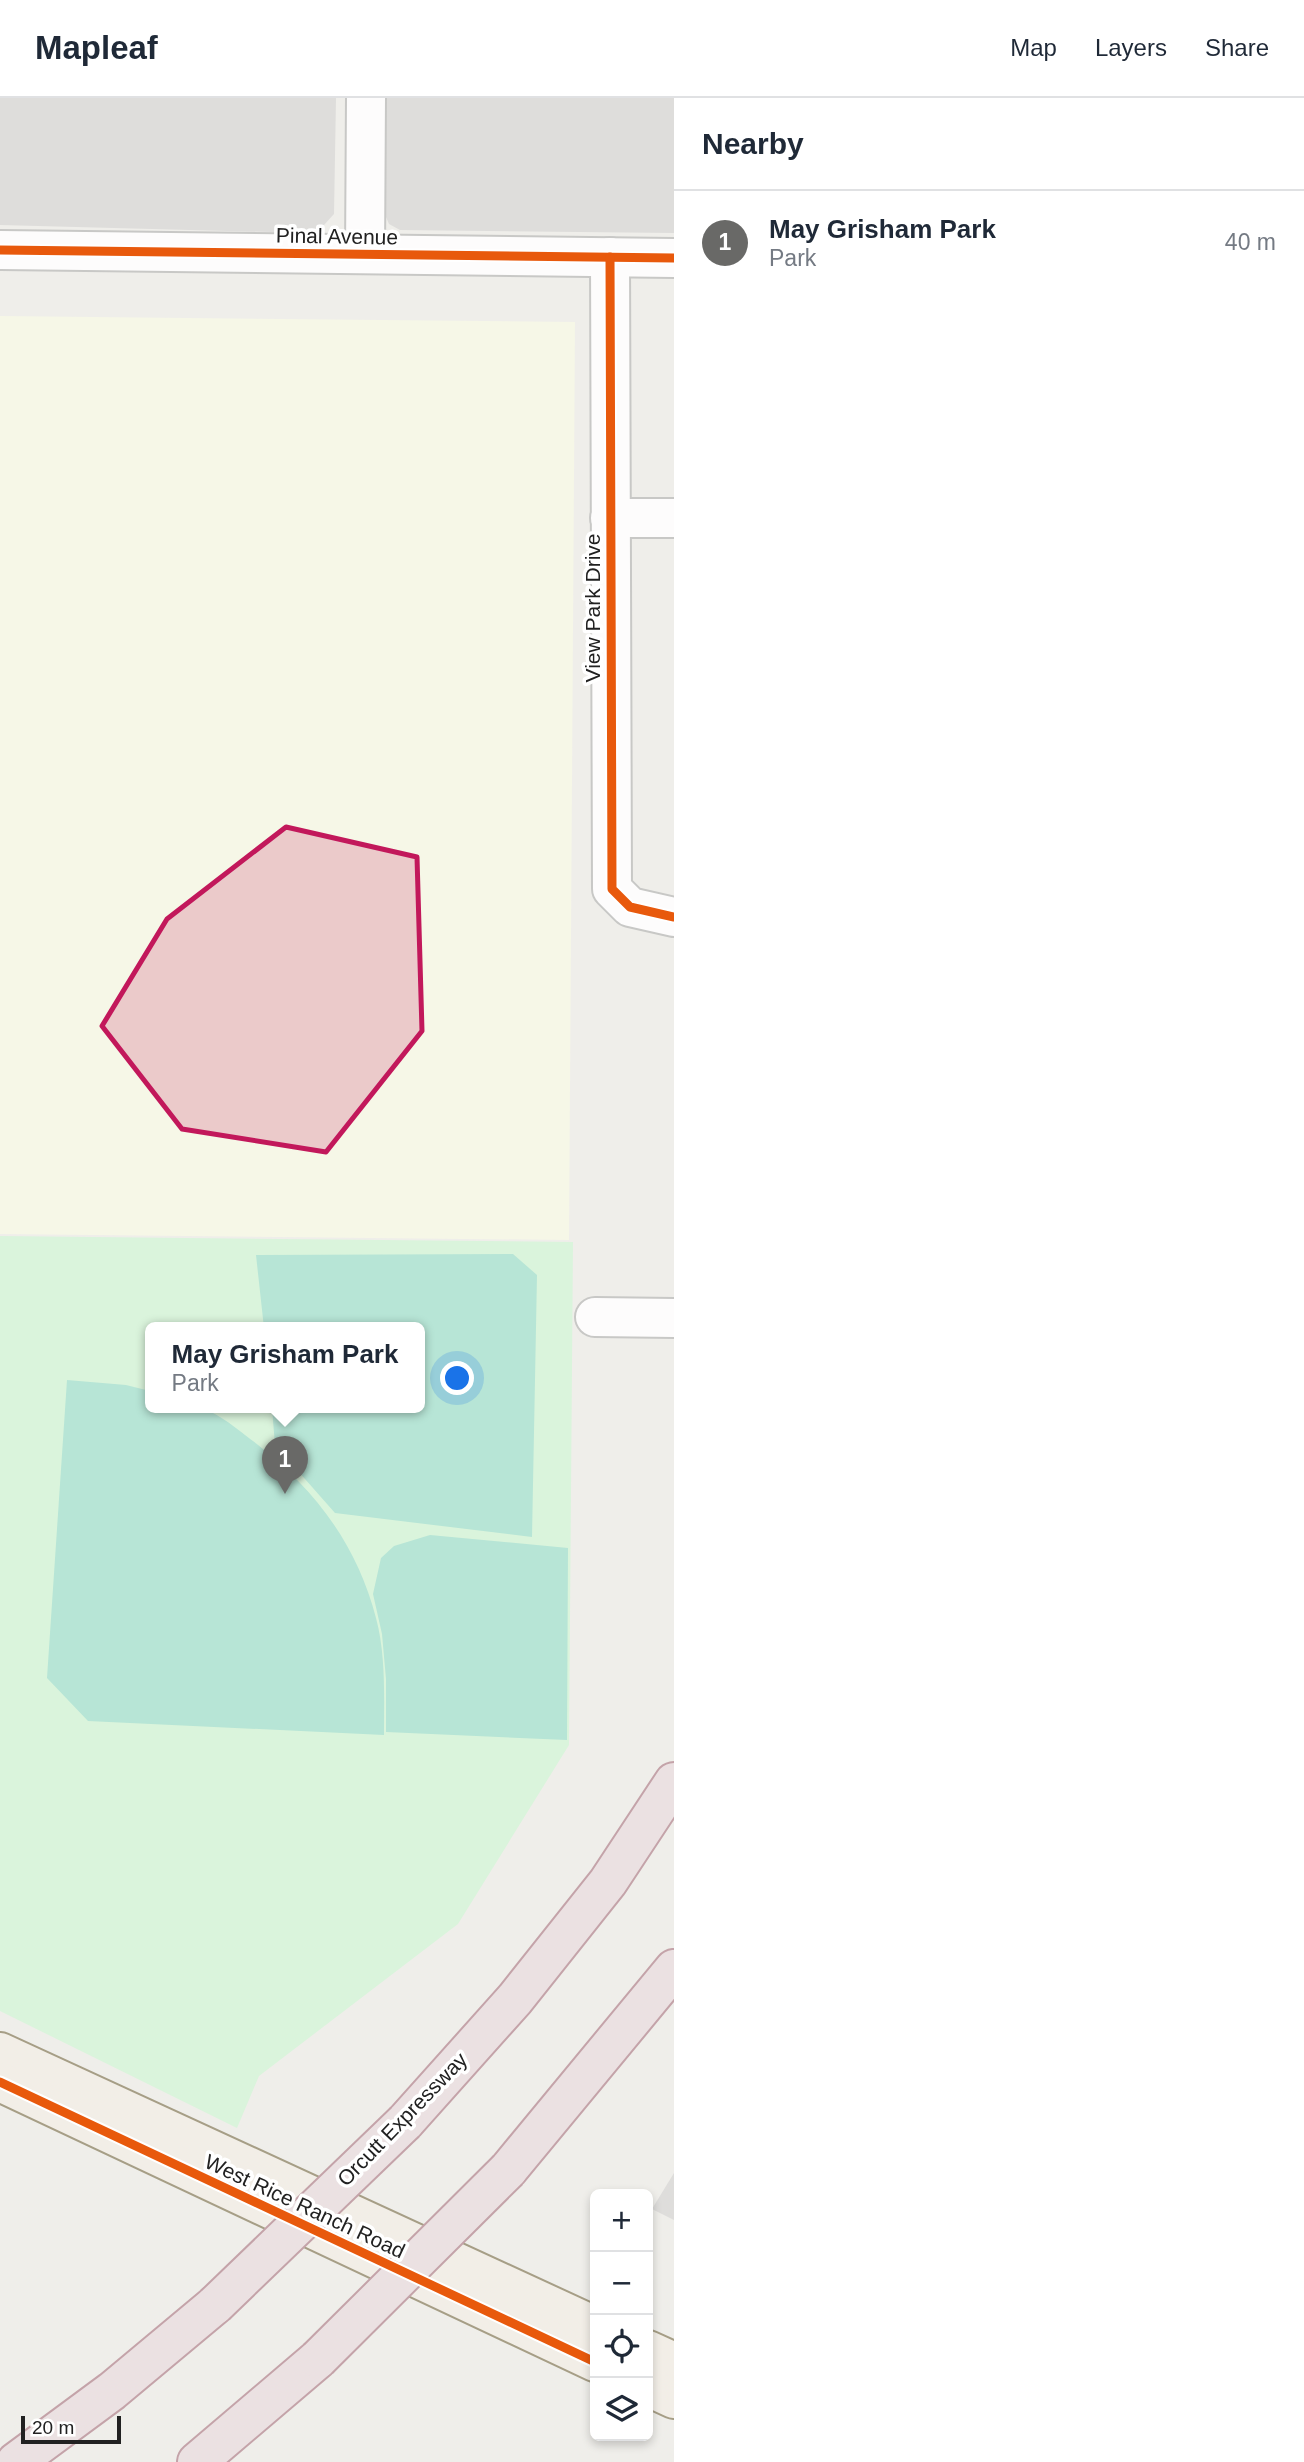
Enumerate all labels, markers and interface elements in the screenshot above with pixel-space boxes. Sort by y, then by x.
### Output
text: Mapleaf [35,29,158,66]
text: Map [1010,34,1057,61]
text: Layers [1095,34,1167,61]
text: Share [1205,34,1269,61]
text: Nearby [702,127,804,160]
text: May Grisham Park [769,214,996,244]
street label: Pinal Avenue [276,223,398,249]
text: 1 [719,229,731,255]
text: 40 m [1225,229,1276,255]
text: Park [769,245,816,271]
street label: View Park Drive [581,534,604,683]
popup [145,1322,425,1413]
text: May Grisham Park [172,1339,398,1369]
your location [440,1361,474,1395]
text: Park [172,1370,219,1396]
pin: 1 [262,1436,308,1494]
street label: Orcutt Expressway [333,2047,472,2190]
street label: West Rice Ranch Road [201,2150,409,2262]
map controls [590,2189,653,2441]
button: + [590,2189,653,2252]
button: − [590,2252,653,2315]
button: locate [590,2315,653,2378]
button: layers [590,2378,653,2441]
scale bar [21,2413,121,2445]
text: 20 m [32,2417,74,2438]

